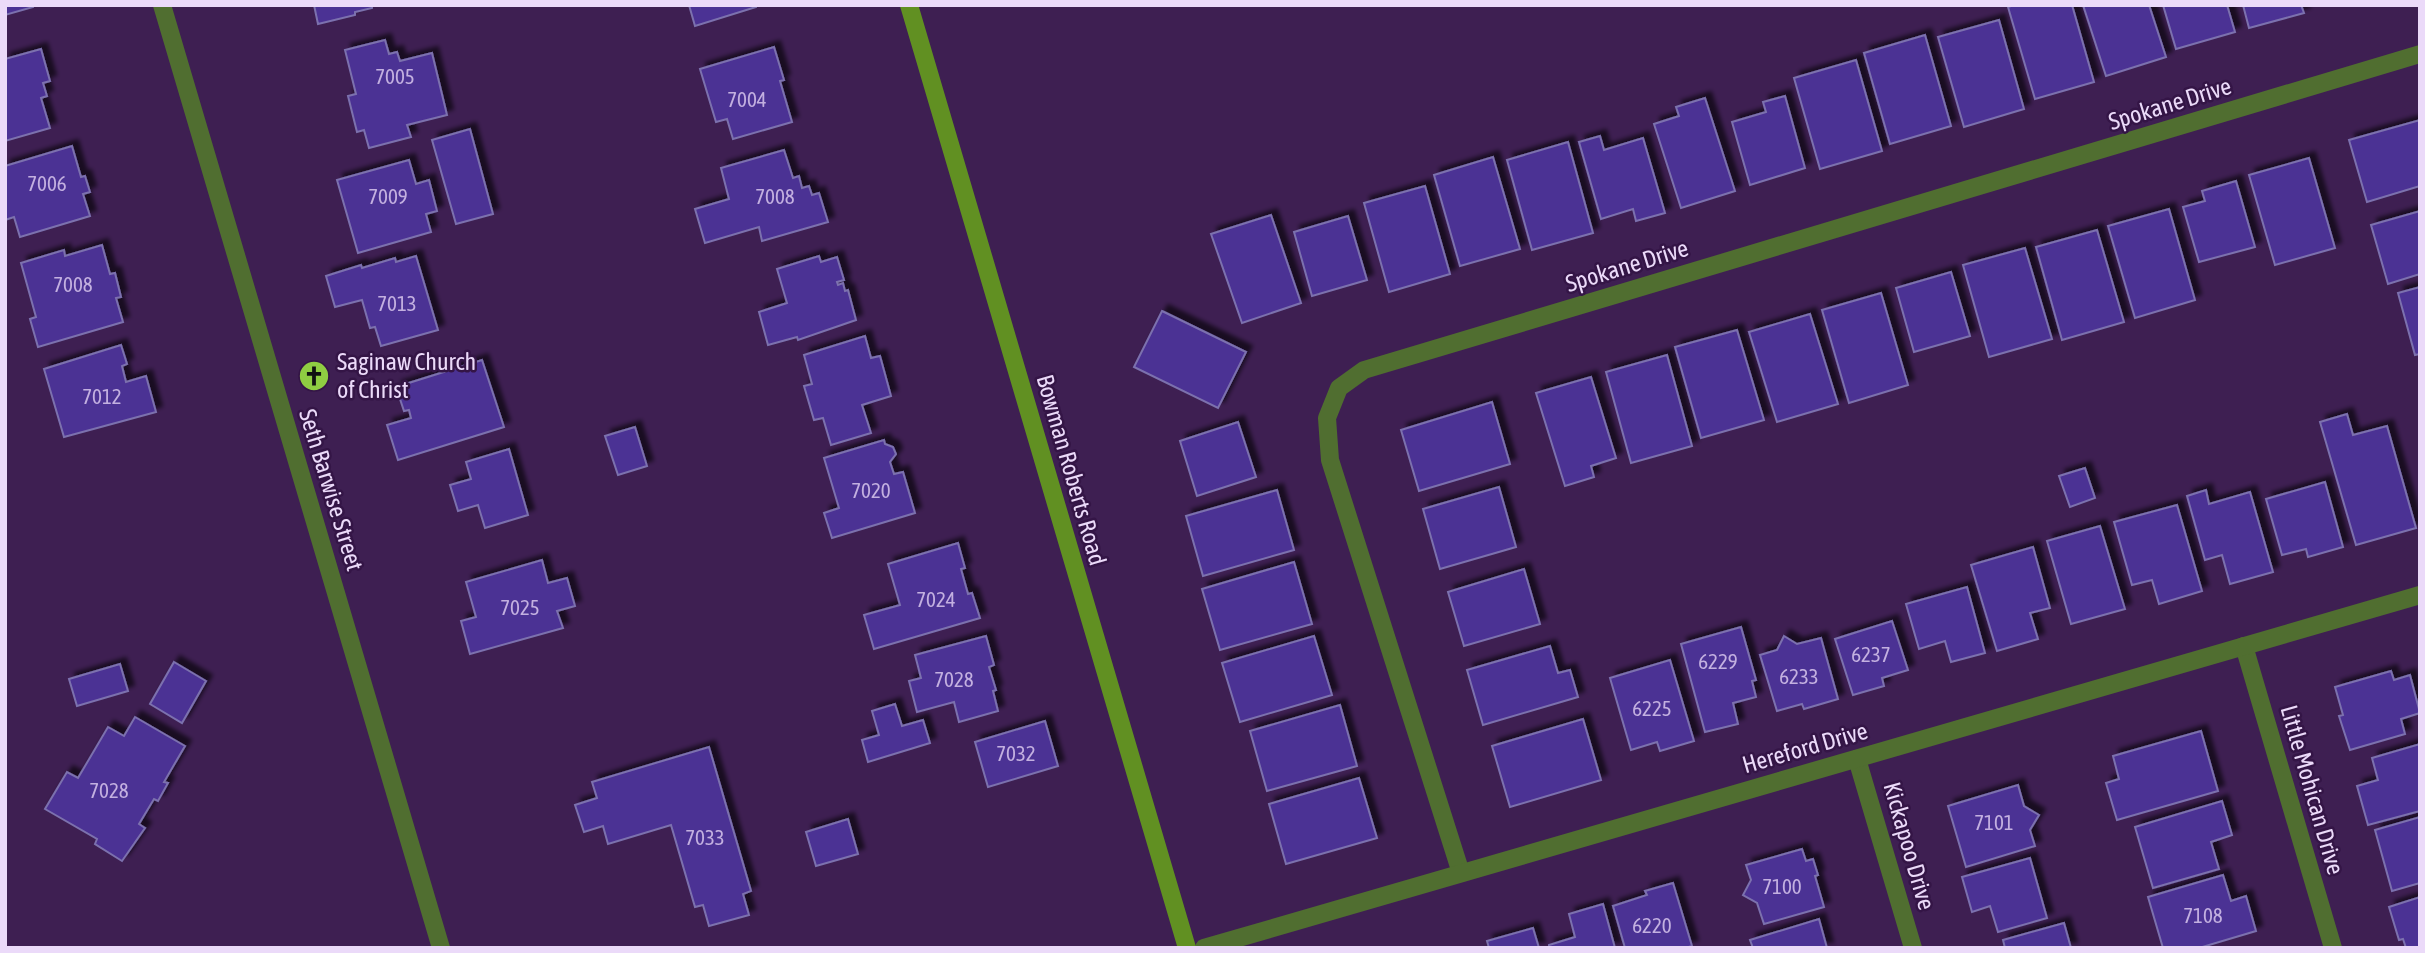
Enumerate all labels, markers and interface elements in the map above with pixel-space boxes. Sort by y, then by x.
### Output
house number: 7005 [375,64,415,88]
street label: Spokane Drive [2105,72,2234,135]
house number: 7004 [727,87,767,111]
house number: 7006 [27,171,67,195]
house number: 7009 [368,184,408,208]
house number: 7008 [755,184,795,208]
street label: Spokane Drive [1562,234,1691,297]
house number: 7008 [53,272,93,296]
house number: 7013 [377,291,417,315]
place label: Saginaw Church of Christ [337,348,476,403]
church icon: Saginaw Church of Christ [297,359,331,393]
street label: Bowman Roberts Road [1031,371,1112,568]
house number: 7012 [82,384,122,408]
street label: Seth Barwise Street [294,406,369,574]
house number: 7020 [851,478,891,502]
house number: 7024 [916,587,956,611]
house number: 7025 [500,595,540,619]
house number: 6237 [1851,642,1891,666]
house number: 6229 [1698,649,1738,673]
house number: 6233 [1779,664,1819,688]
house number: 7028 [934,667,974,691]
house number: 6225 [1632,696,1672,720]
street label: Little Mohican Drive [2275,702,2350,878]
street label: Hereford Drive [1739,717,1871,778]
house number: 7032 [996,741,1036,765]
house number: 7028 [89,778,129,802]
street label: Kickapoo Drive [1878,779,1941,913]
house number: 7101 [1974,810,2014,834]
house number: 7033 [685,825,725,849]
house number: 7100 [1762,874,1802,898]
house number: 7108 [2183,903,2223,927]
house number: 6220 [1632,913,1672,937]

